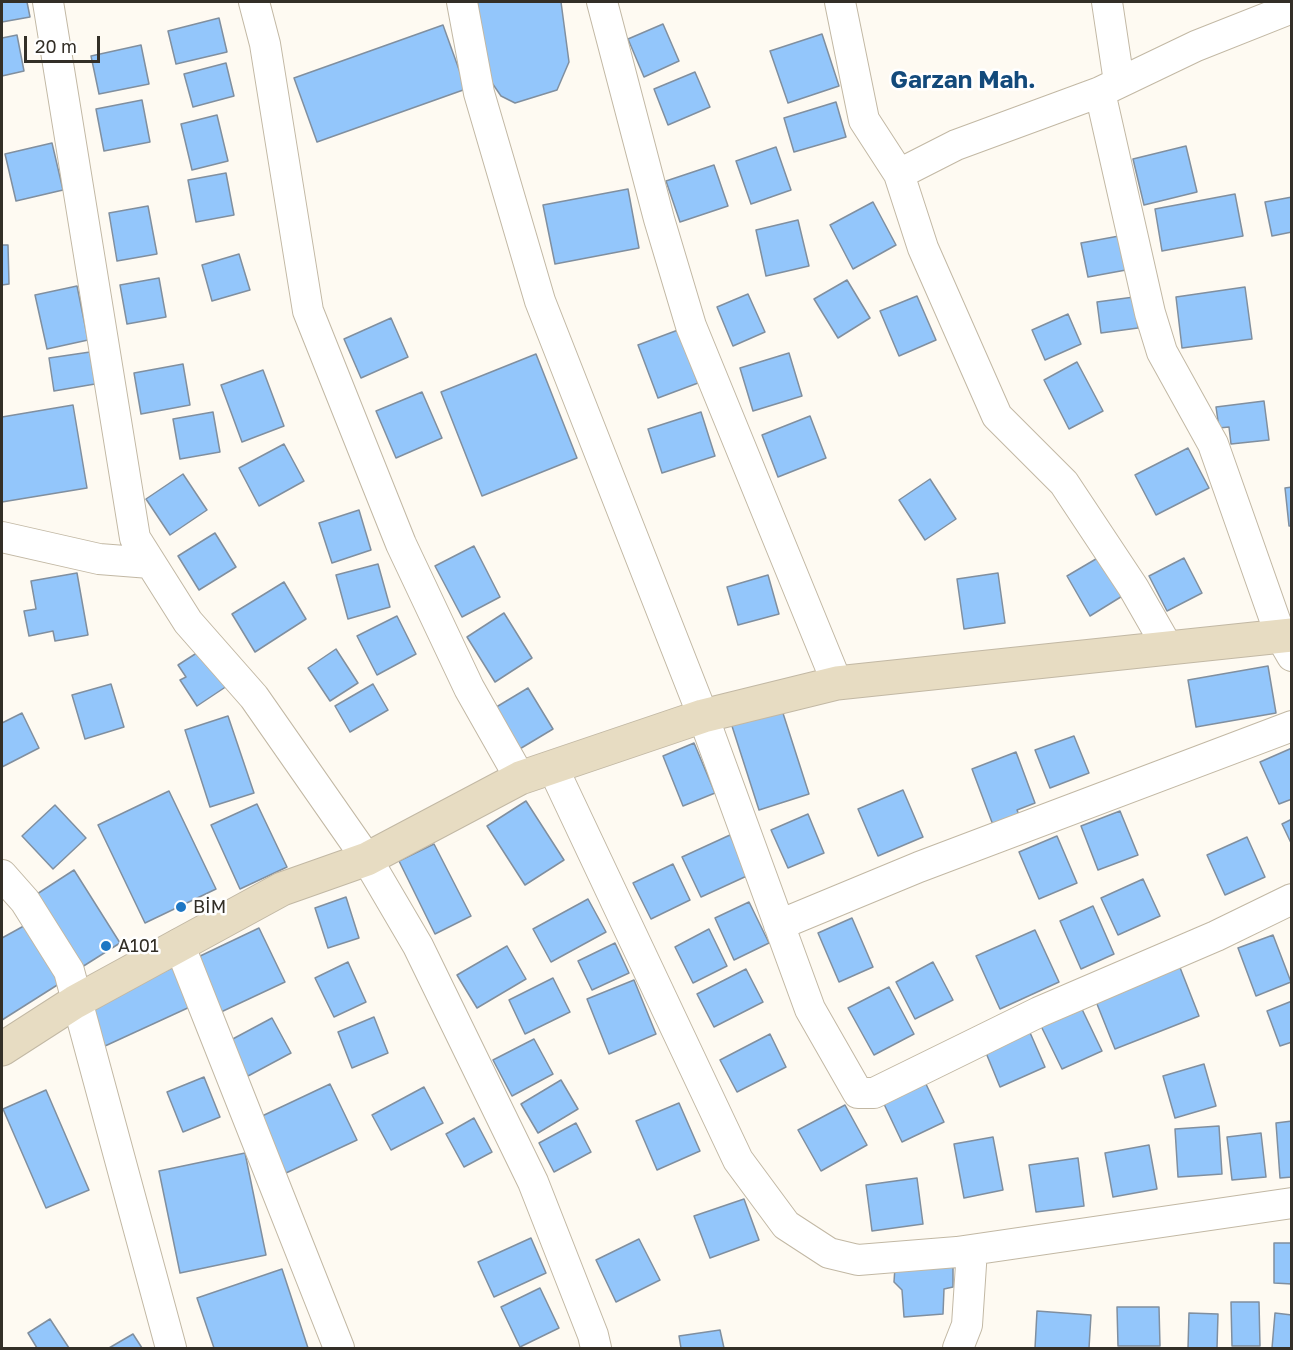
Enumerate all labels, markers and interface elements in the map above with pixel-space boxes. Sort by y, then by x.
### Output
scale bar [27,24,104,62]
text: 20 m [35,35,77,57]
district label: Garzan Mah. [890,66,1036,94]
place label: BİM [193,896,226,918]
marker: BİM [174,900,188,914]
place label: A101 [118,935,159,957]
marker: A101 [99,939,113,953]

